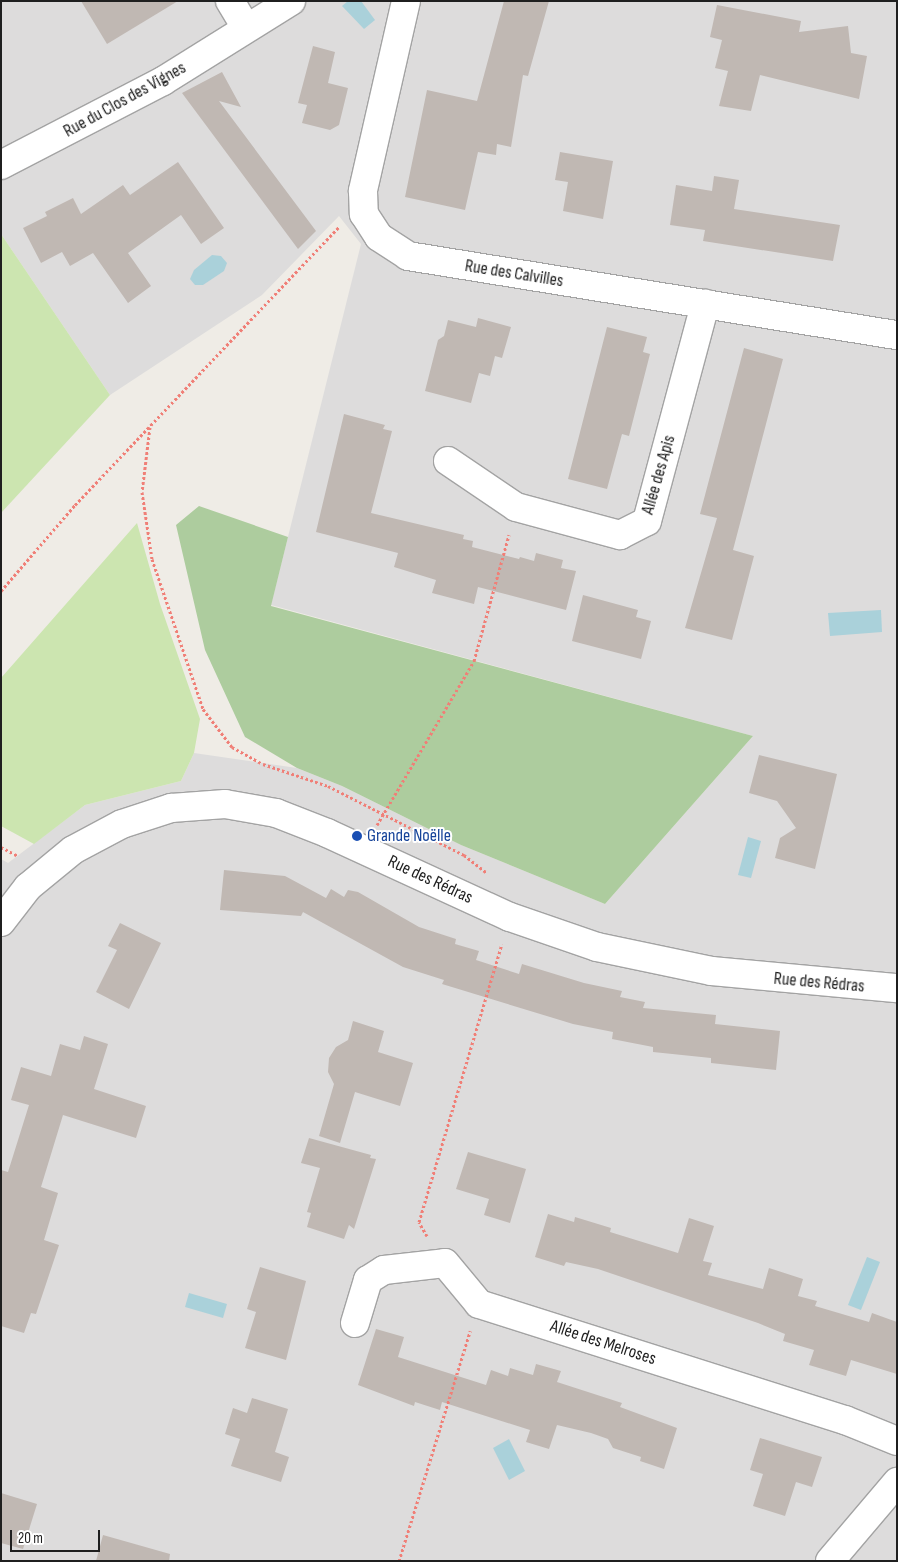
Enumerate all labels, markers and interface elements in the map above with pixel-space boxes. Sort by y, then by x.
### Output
street label: Rue du Clos des Vignes [60,57,190,143]
street label: Rue des Calvilles [463,256,565,292]
street label: Allée des Apis [637,433,681,517]
place label: Grande Noëlle [367,825,451,847]
marker: Grande Noëlle [351,830,363,842]
street label: Rue des Rédras [384,851,476,909]
street label: Rue des Rédras [773,968,865,998]
street label: Allée des Melroses [547,1316,659,1370]
scale bar [12,1520,102,1552]
text: 20 m [18,1529,43,1548]

